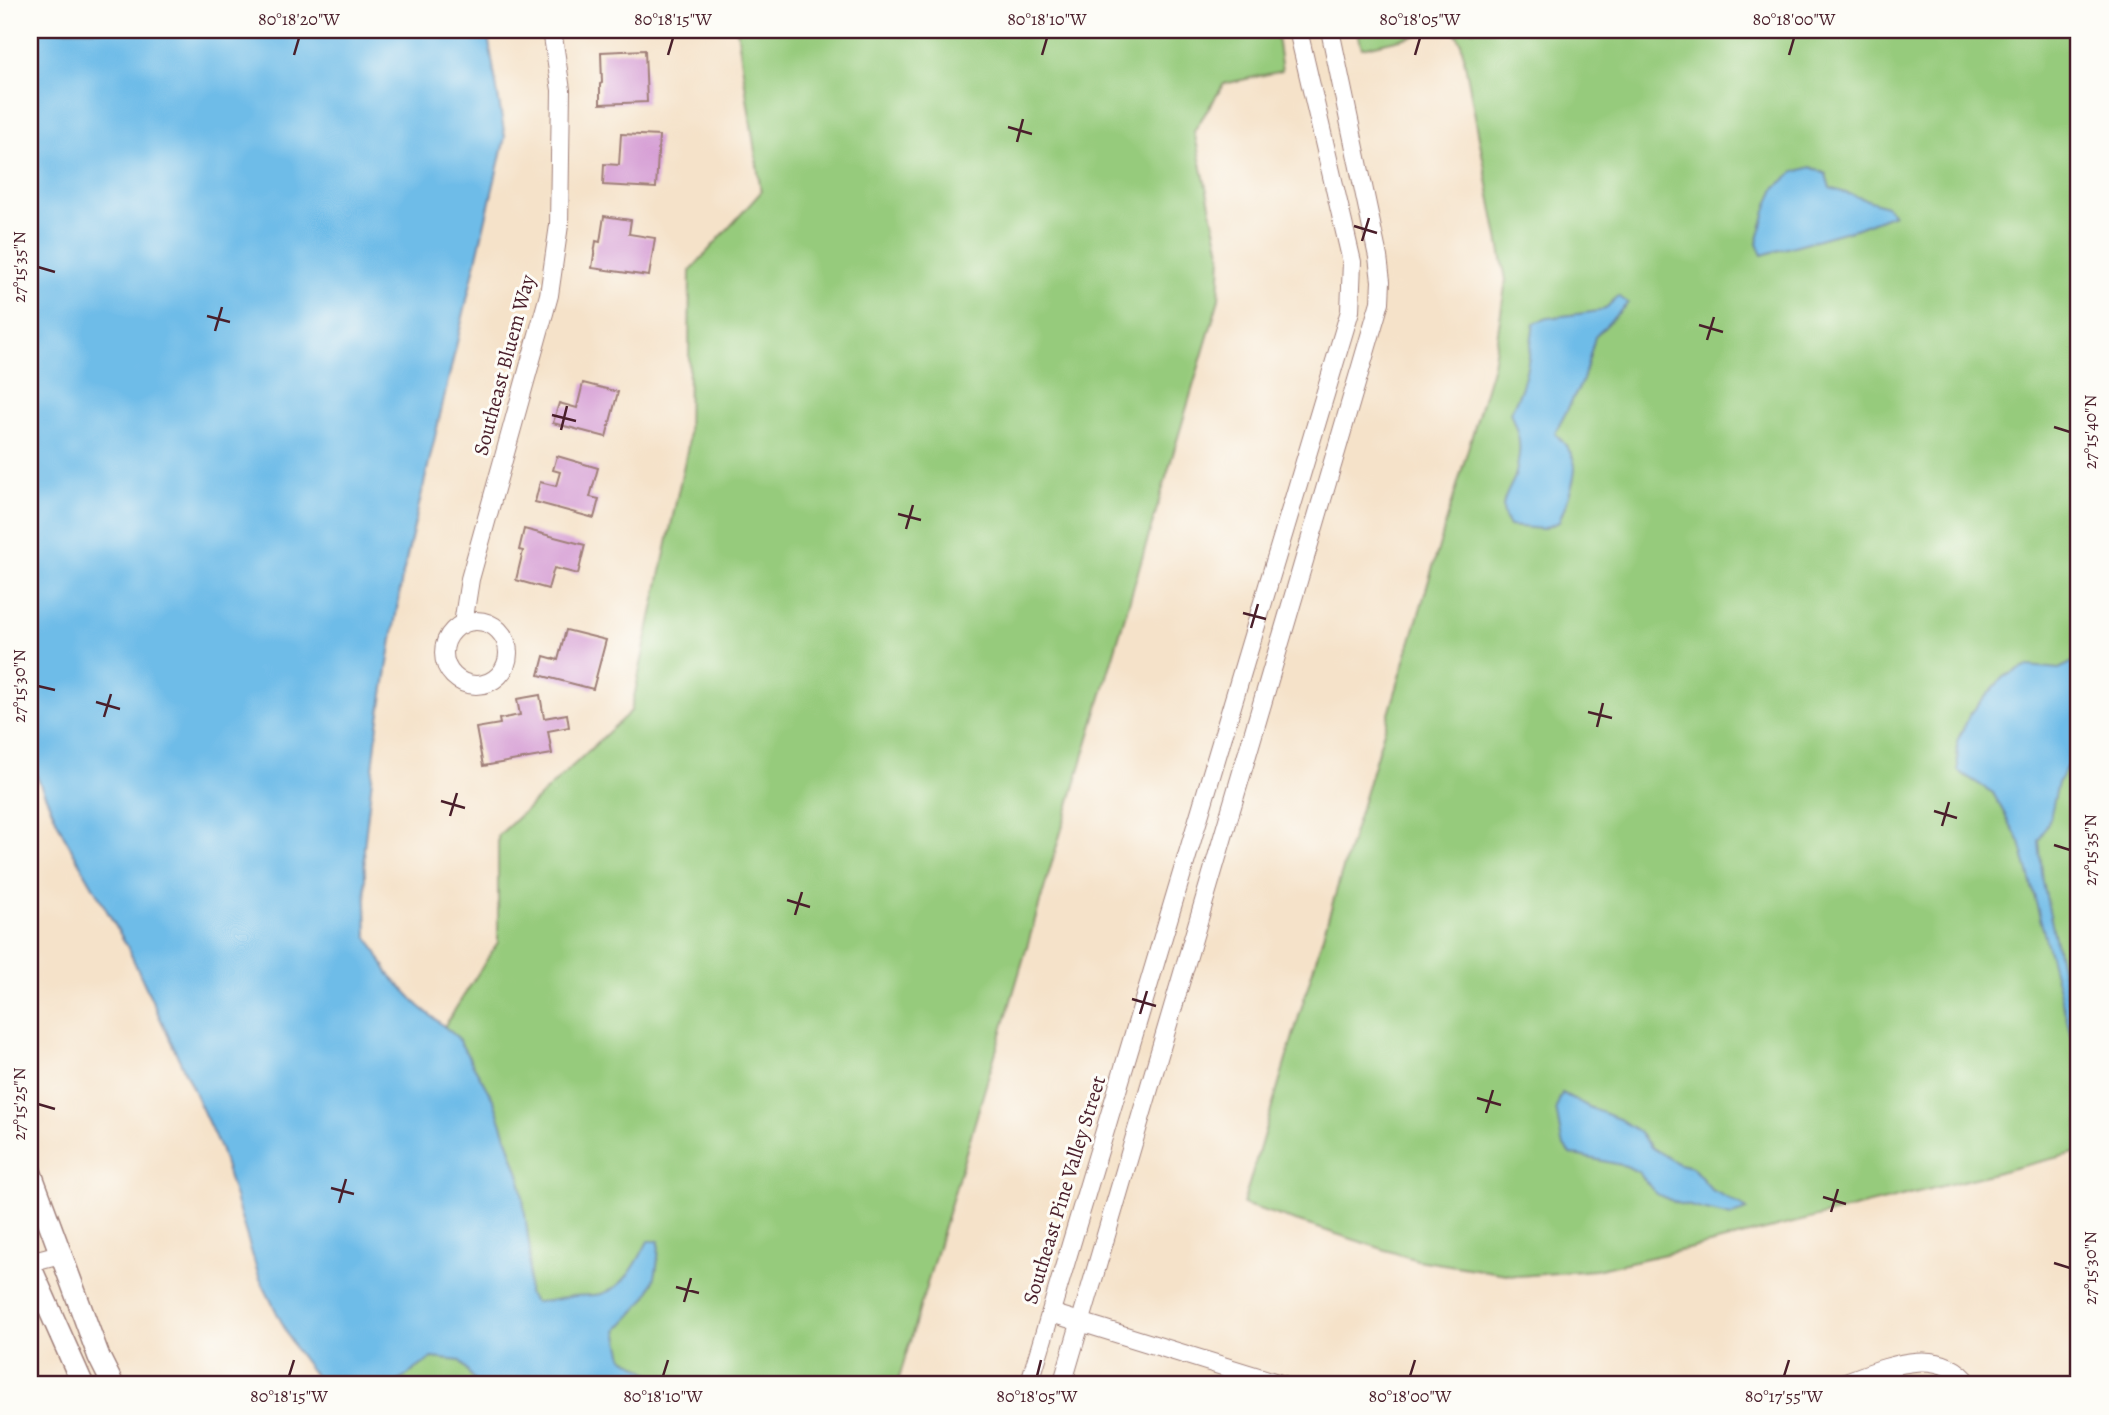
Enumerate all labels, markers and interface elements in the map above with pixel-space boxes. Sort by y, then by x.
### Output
text: 80°18'20"W [258,7,340,31]
text: 80°18'15"W [634,7,712,31]
text: 80°18'10"W [1007,7,1087,31]
text: 80°18'05"W [1379,7,1461,31]
text: 80°18'00"W [1752,7,1836,31]
text: 27°15'35"N [7,231,31,303]
street label: Southeast Bluem Way [466,271,542,459]
text: 27°15'40"N [2078,395,2102,469]
text: 27°15'30"N [7,649,31,723]
text: 27°15'35"N [2078,814,2102,886]
text: 27°15'25"N [7,1067,31,1141]
street label: Southeast Pine Valley Street [1016,1072,1112,1308]
text: 27°15'30"N [2078,1231,2102,1305]
text: 80°18'15"W [250,1384,328,1408]
text: 80°18'10"W [623,1384,703,1408]
text: 80°18'05"W [996,1384,1078,1408]
text: 80°18'00"W [1368,1384,1452,1408]
text: 80°17'55"W [1745,1384,1823,1408]

